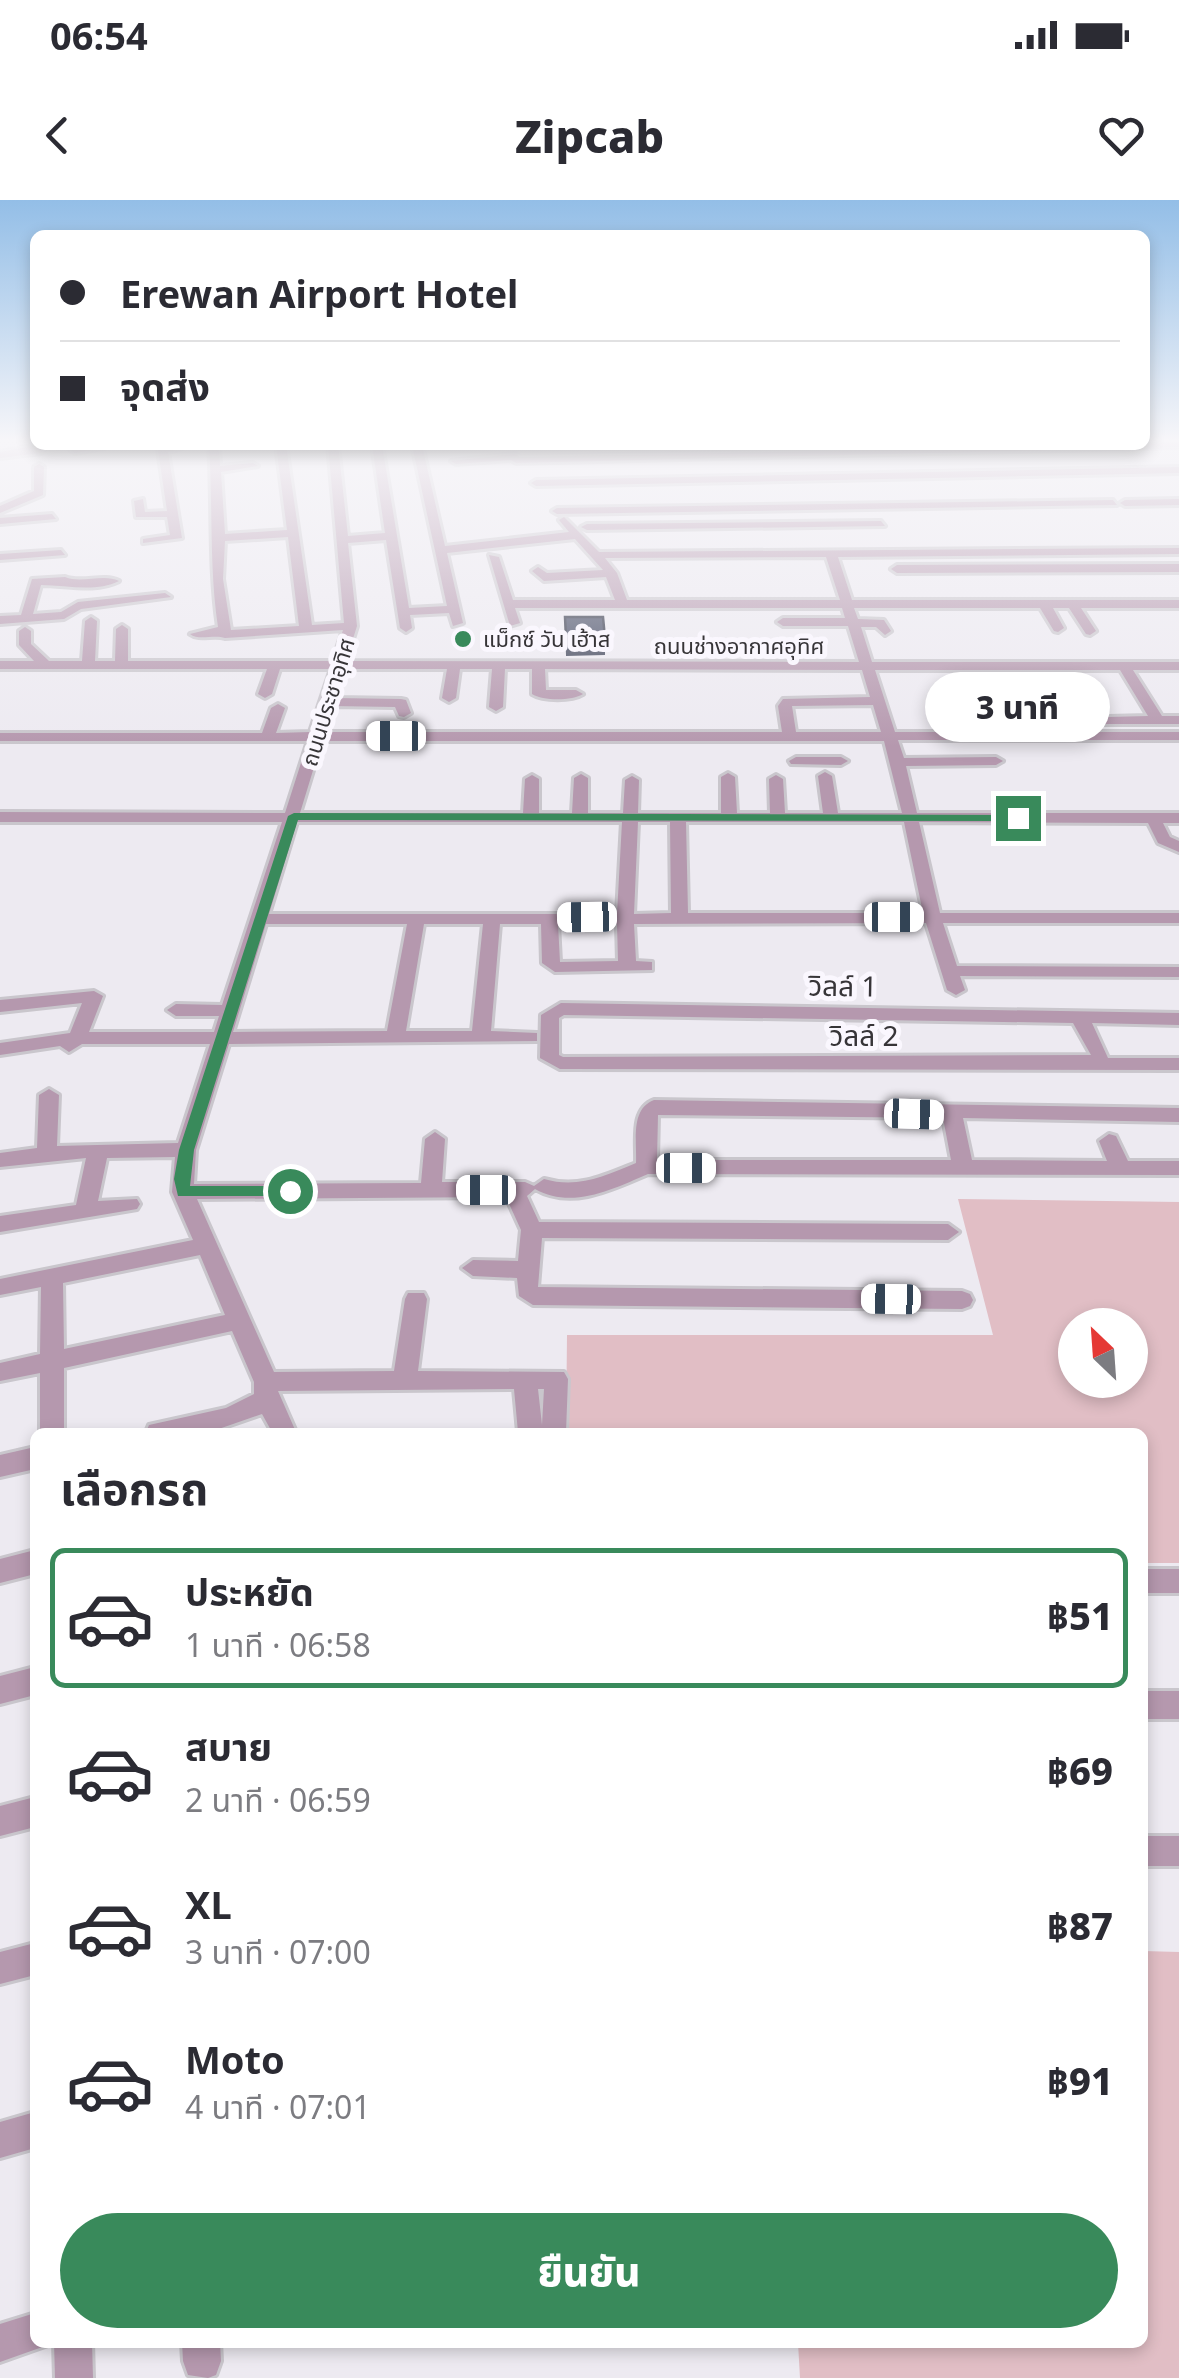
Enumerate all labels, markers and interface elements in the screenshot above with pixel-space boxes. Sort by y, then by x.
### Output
text: 06:54 [50,9,148,61]
text: Zipcab [515,105,664,166]
icon: back [30,108,85,163]
icon: heart [1094,108,1149,163]
text: Erewan Airport Hotel [120,267,518,319]
text: จุดส่ง [120,360,210,412]
place label: แม็กซ์ วัน เฮ้าส [483,623,610,653]
marker: แม็กซ์ วัน เฮ้าส [452,628,474,650]
street label: ถนนช่างอากาศอุทิศ [654,630,824,660]
street label: ถนนประชาอุทิศ [293,634,361,769]
callout: 3 นาที [926,673,1110,743]
text: 3 นาที [976,685,1059,728]
car [366,721,426,751]
route end [996,796,1041,841]
car [557,901,617,933]
car [864,902,924,932]
street label: วิลล์ 1 [807,965,878,1005]
street label: วิลล์ 2 [829,1016,899,1054]
car [883,1098,945,1130]
car [656,1153,716,1183]
route start [268,1169,313,1214]
car [456,1175,516,1205]
car [861,1283,921,1315]
north arrow [1058,1308,1148,1398]
map controls [1058,1308,1148,1398]
text: เลือกรถ [60,1457,208,1518]
text: ประหยัด [185,1565,314,1617]
icon: car [65,1573,155,1663]
text: ฿51 [1047,1589,1113,1641]
text: 1 นาที · 06:58 [185,1623,371,1666]
text: สบาย [185,1720,272,1772]
icon: car [65,1728,155,1818]
text: ฿69 [1047,1744,1113,1796]
text: 2 นาที · 06:59 [185,1778,371,1821]
text: XL [185,1878,232,1930]
icon: car [65,1883,155,1973]
text: ฿87 [1047,1899,1113,1951]
text: 3 นาที · 07:00 [185,1930,371,1973]
text: Moto [185,2033,285,2085]
icon: car [65,2038,155,2128]
text: ฿91 [1047,2054,1113,2106]
text: 4 นาที · 07:01 [185,2085,371,2128]
button: ยืนยัน [60,2213,1118,2328]

